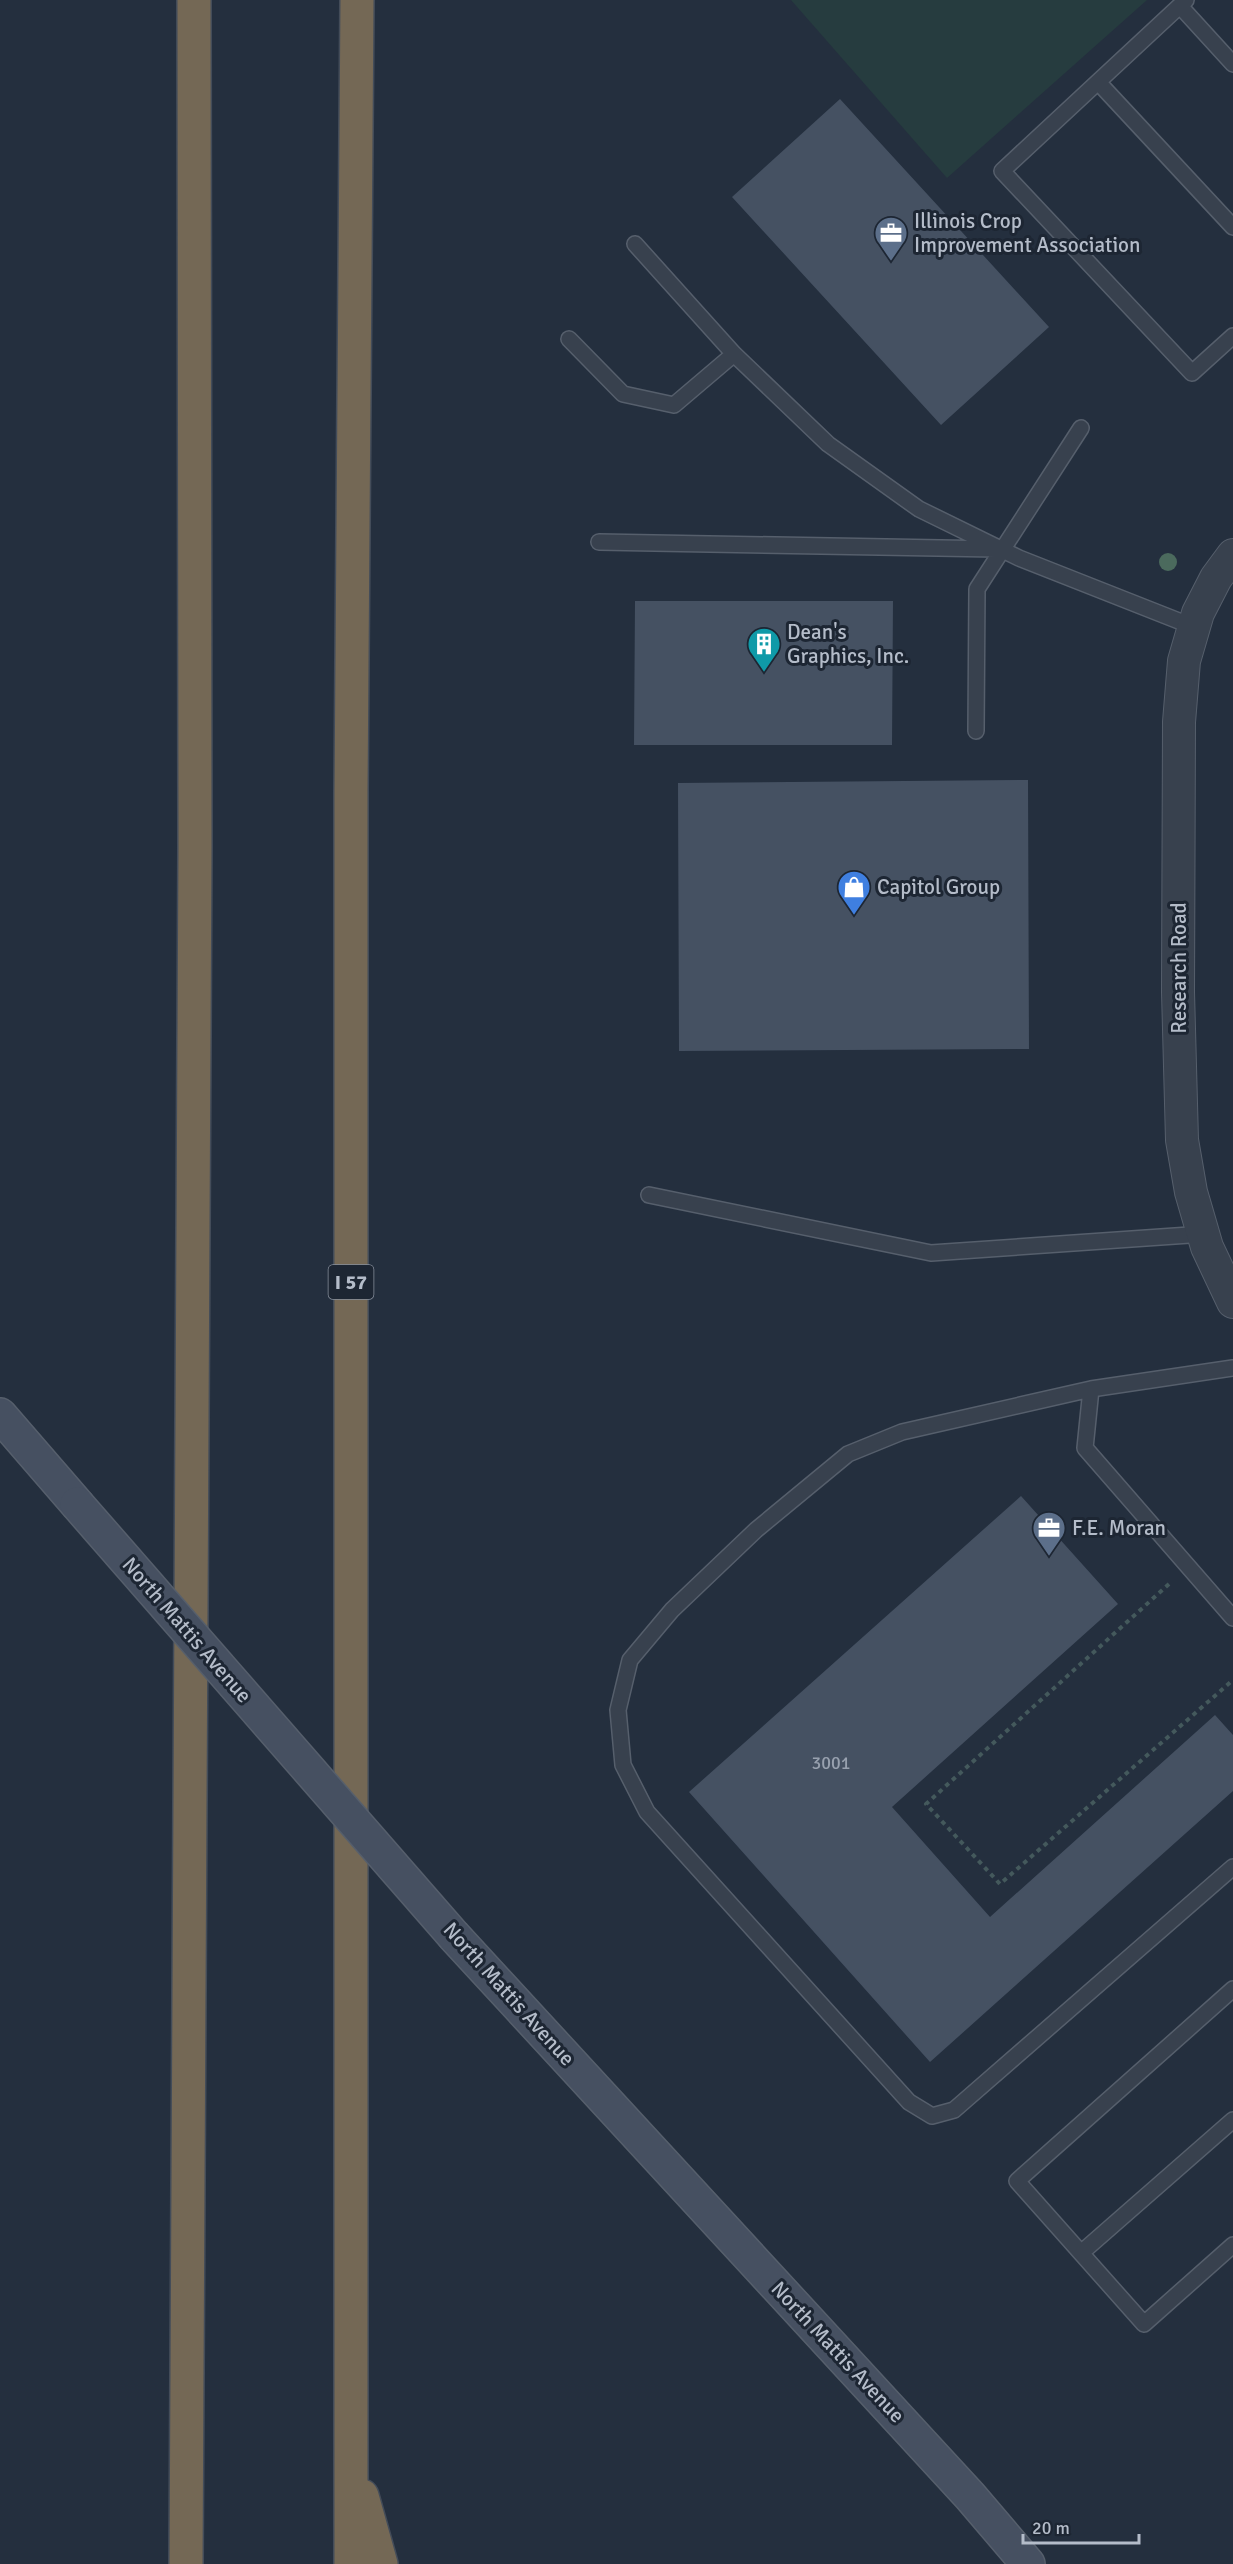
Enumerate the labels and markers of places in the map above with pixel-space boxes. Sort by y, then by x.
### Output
place label: Illinois Crop Improvement Association [914,208,1140,258]
office icon: Illinois Crop Improvement Association [873,215,909,262]
place label: Dean's Graphics, Inc. [787,619,909,669]
building icon: Dean's Graphics, Inc. [746,626,782,673]
shop icon: Capitol Group [836,869,872,916]
place label: Capitol Group [877,874,1000,900]
office icon: F.E. Moran [1031,1510,1067,1557]
place label: F.E. Moran [1072,1515,1166,1541]

